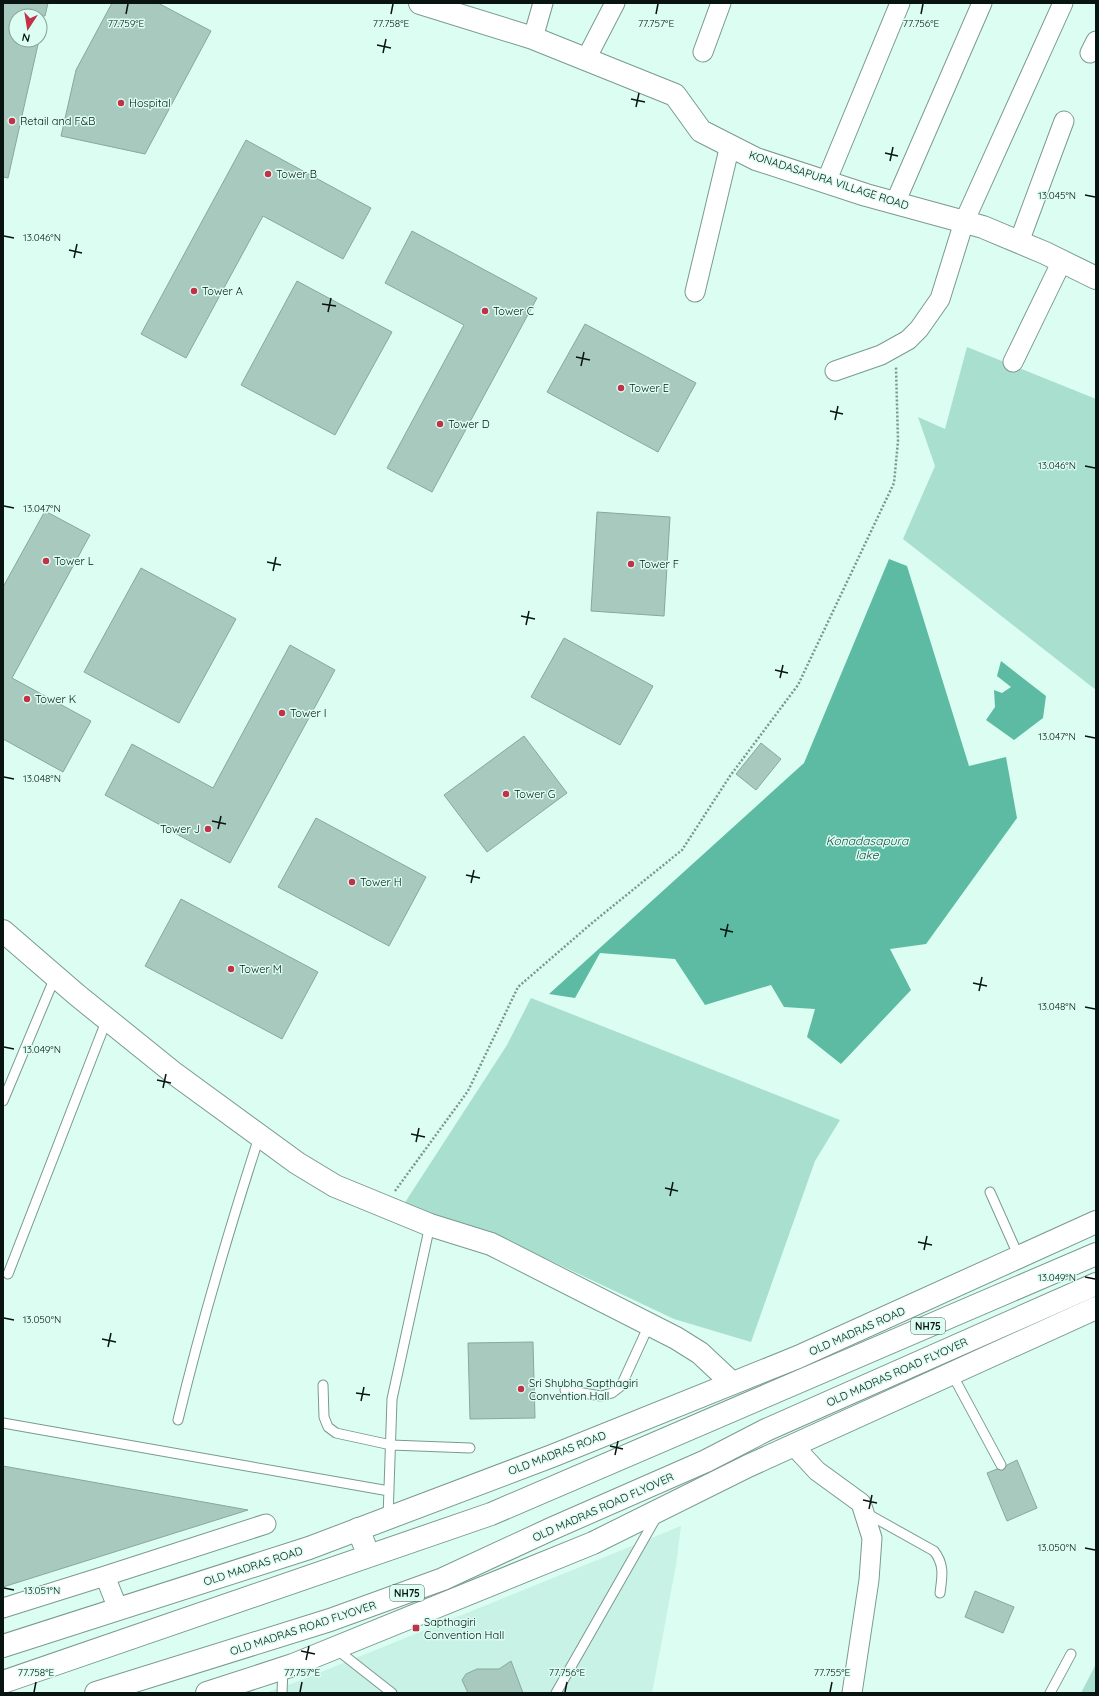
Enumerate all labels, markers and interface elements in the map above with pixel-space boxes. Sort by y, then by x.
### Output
north arrow [8,8,48,48]
text: 77.759°E [108,17,145,30]
text: 77.758°E [373,17,410,30]
text: 77.757°E [638,17,674,30]
text: 77.756°E [903,17,940,30]
text: N [21,30,31,45]
place label: Hospital [129,96,171,110]
marker: Hospital [116,98,126,108]
place label: Retail and F&B [20,114,95,128]
marker: Retail and F&B [7,116,17,126]
street label: KONADASAPURA VILLAGE ROAD [747,148,911,213]
place label: Tower B [276,167,317,181]
marker: Tower B [263,169,273,179]
text: 13.045°N [1038,189,1076,202]
text: 13.046°N [23,231,61,244]
place label: Tower A [202,284,243,298]
marker: Tower A [189,286,199,296]
place label: Tower C [493,304,534,318]
marker: Tower C [480,306,490,316]
place label: Tower E [629,381,669,395]
marker: Tower E [616,383,626,393]
place label: Tower D [448,417,490,431]
marker: Tower D [435,419,445,429]
text: 13.046°N [1038,459,1076,472]
text: 13.047°N [23,502,61,515]
place label: Tower L [54,554,94,568]
marker: Tower L [41,556,51,566]
place label: Tower F [639,557,679,571]
marker: Tower F [626,559,636,569]
place label: Tower K [35,692,76,706]
marker: Tower K [22,694,32,704]
place label: Tower I [290,706,326,720]
marker: Tower I [277,708,287,718]
text: 13.047°N [1038,730,1076,743]
text: 13.048°N [23,772,61,785]
place label: Tower G [514,787,555,801]
marker: Tower G [501,789,511,799]
place label: Tower J [160,822,200,836]
marker: Tower J [203,824,213,834]
water label: Konadasapura lake [826,833,909,862]
place label: Tower H [360,875,402,889]
marker: Tower H [347,877,357,887]
place label: Tower M [239,962,282,976]
marker: Tower M [226,964,236,974]
text: 13.048°N [1038,1000,1076,1013]
text: 13.049°N [23,1043,61,1056]
text: 13.049°N [1038,1271,1076,1284]
street label: OLD MADRAS ROAD [807,1303,907,1358]
text: 13.050°N [23,1313,61,1326]
road number: NH75 [911,1318,945,1334]
street label: OLD MADRAS ROAD FLYOVER [824,1334,970,1410]
place label: Sri Shubha Sapthagiri Convention Hall [529,1376,638,1403]
marker: Sri Shubha Sapthagiri Convention Hall [516,1384,526,1394]
street label: OLD MADRAS ROAD [506,1428,608,1478]
street label: OLD MADRAS ROAD FLYOVER [530,1469,676,1545]
text: 13.050°N [1038,1541,1076,1554]
street label: OLD MADRAS ROAD [202,1543,305,1589]
text: 13.051°N [24,1584,60,1597]
road number: NH75 [390,1585,424,1601]
street label: OLD MADRAS ROAD FLYOVER [228,1598,378,1658]
place label: Sapthagiri Convention Hall [424,1615,504,1642]
marker: Sapthagiri Convention Hall [411,1623,421,1633]
text: 77.758°E [18,1666,55,1679]
text: 77.757°E [284,1666,320,1679]
text: 77.756°E [549,1666,586,1679]
text: 77.755°E [814,1666,851,1679]

